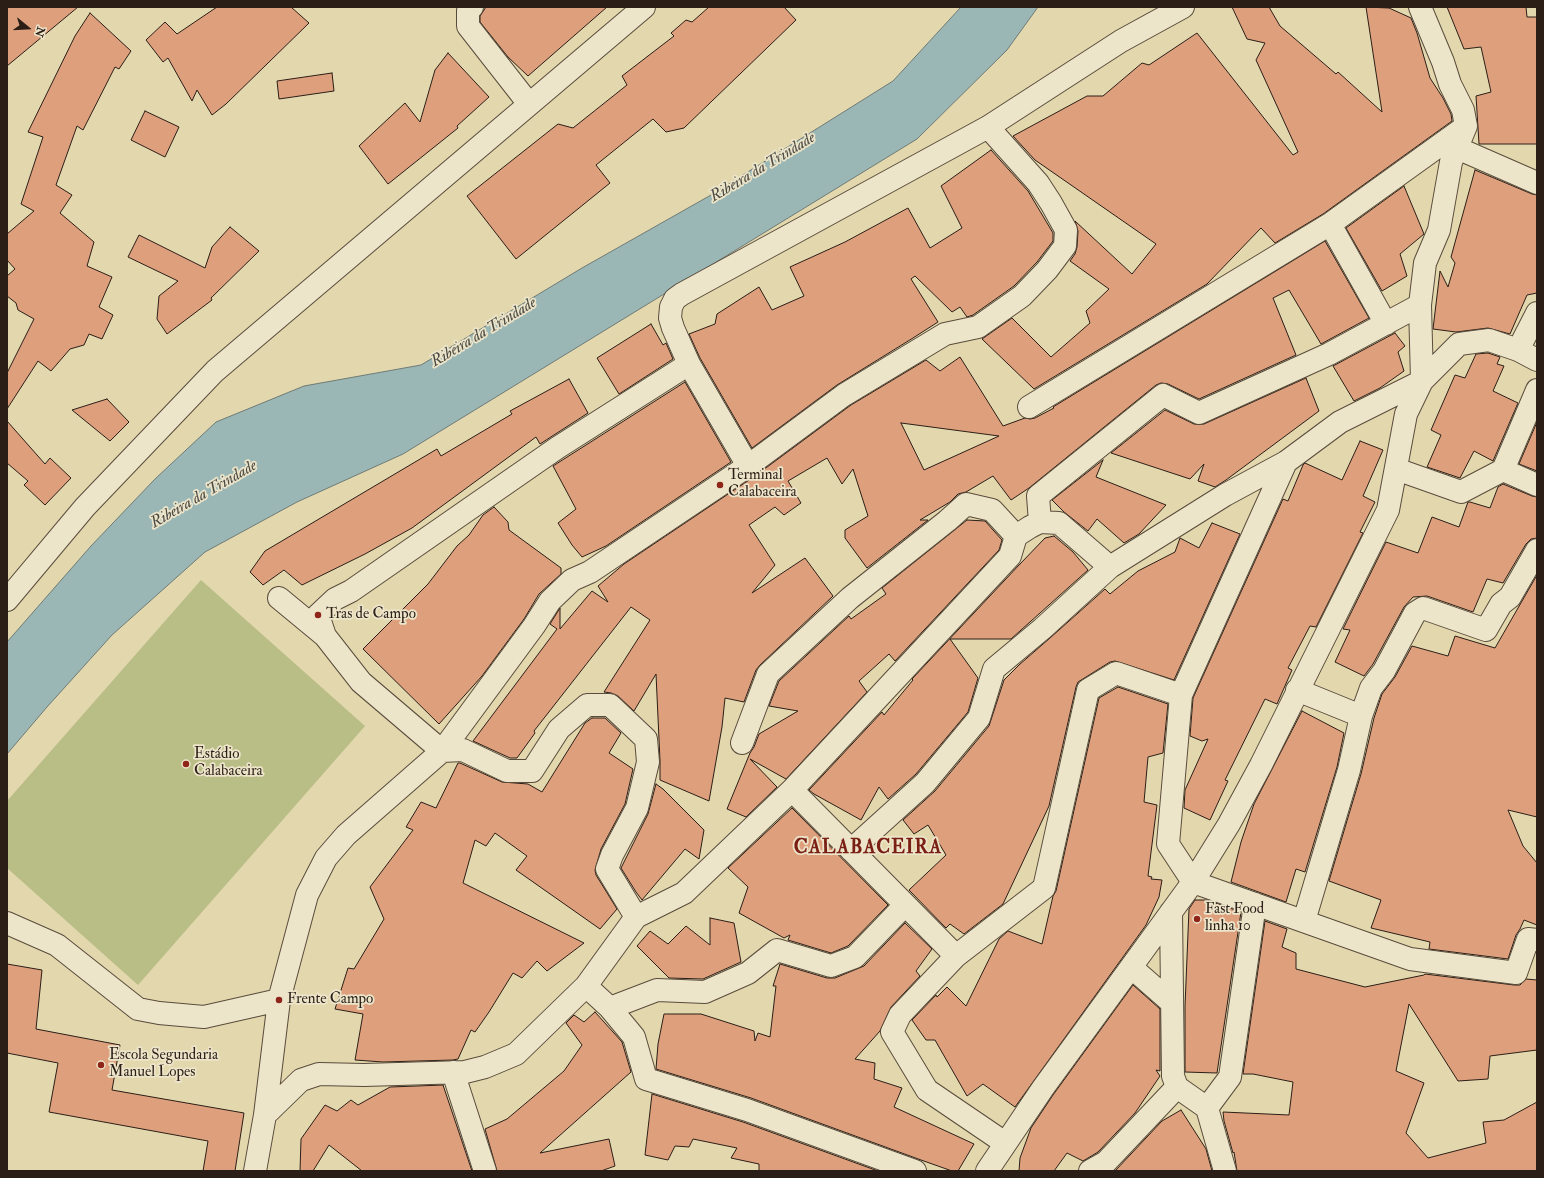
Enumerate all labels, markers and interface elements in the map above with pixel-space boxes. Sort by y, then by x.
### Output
north arrow [8,8,48,48]
text: N [32,25,48,39]
water label: Ribeira da Trindade [707,129,819,207]
water label: Ribeira da Trindade [428,294,540,372]
water label: Ribeira da Trindade [147,457,261,533]
place label: Terminal Calabaceira [728,467,797,502]
marker: Terminal Calabaceira [715,480,725,490]
place label: Tras de Campo [326,606,416,624]
marker: Tras de Campo [313,610,323,620]
place label: Estádio Calabaceira [194,746,263,781]
marker: Estádio Calabaceira [181,759,191,769]
district label: CALABACEIRA [794,838,942,860]
place label: Fast Food linha 10 [1205,901,1264,936]
marker: Fast Food linha 10 [1192,914,1202,924]
place label: Frente Campo [287,991,373,1009]
marker: Frente Campo [274,995,284,1005]
place label: Escola Segundaria Manuel Lopes [109,1047,218,1082]
marker: Escola Segundaria Manuel Lopes [96,1060,106,1070]

